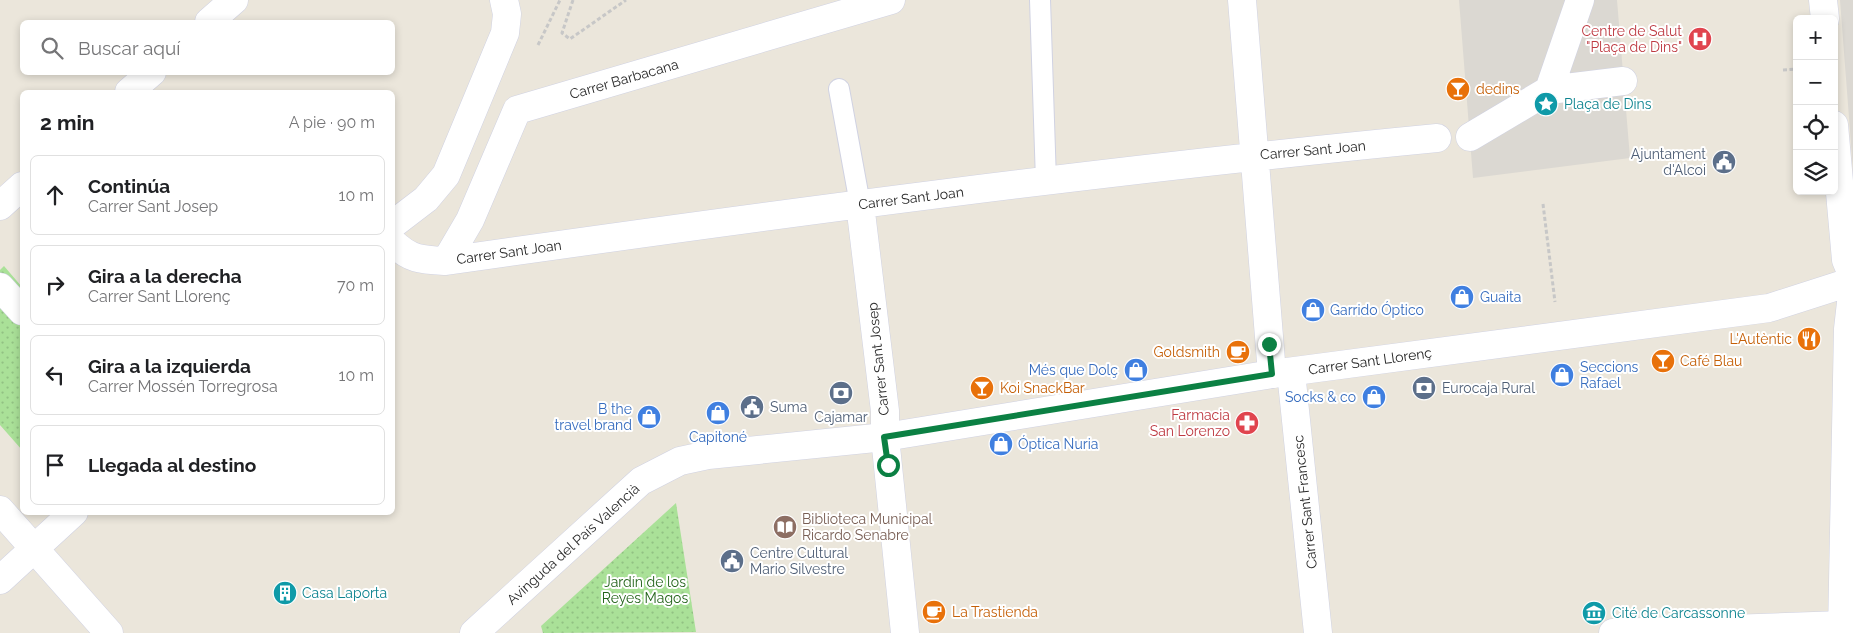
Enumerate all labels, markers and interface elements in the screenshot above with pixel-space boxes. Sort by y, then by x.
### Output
map controls [1793,15,1838,195]
button: + [1793,15,1838,60]
search box [20,20,395,75]
place label: Centre de Salut "Plaça de Dins" [1581,23,1682,55]
hospital icon: Centre de Salut "Plaça de Dins" [1687,26,1713,52]
icon: search [38,34,66,62]
text: Buscar aquí [78,37,180,59]
street label: Carrer Barbacana [568,56,680,102]
button: − [1793,60,1838,105]
bar icon: dedins [1445,76,1471,102]
place label: dedins [1476,81,1520,97]
place icon: Plaça de Dins [1533,91,1559,117]
place label: Plaça de Dins [1564,96,1652,112]
button: locate [1793,105,1838,150]
text: 2 min [40,110,94,135]
text: A pie · 90 m [289,113,375,132]
street label: Carrer Sant Joan [1259,137,1367,163]
place label: Ajuntament d'Alcoi [1631,146,1706,178]
public building icon: Ajuntament d'Alcoi [1711,149,1737,175]
button: layers [1793,150,1838,195]
text: Continúa [88,175,170,197]
icon: ahead [41,181,69,209]
street label: Carrer Sant Joan [857,184,965,212]
text: 10 m [339,186,374,205]
text: Carrer Sant Josep [88,197,218,216]
street label: Carrer Sant Joan [455,237,563,267]
text: Gira a la derecha [88,265,242,287]
icon: right [41,271,69,299]
text: 70 m [337,276,374,295]
shop icon: Guaita [1449,284,1475,310]
text: Carrer Sant Llorenç [88,287,231,306]
place label: Guaita [1480,289,1521,305]
shop icon: Garrido Óptico [1300,297,1326,323]
street label: Carrer Sant Josep [864,301,892,416]
place label: Garrido Óptico [1330,301,1424,318]
restaurant icon: L'Autèntic [1796,326,1822,352]
place label: L'Autèntic [1729,331,1792,347]
route end [1258,333,1281,356]
cafe icon: Goldsmith [1225,339,1251,365]
place label: Goldsmith [1154,344,1220,360]
street label: Carrer Sant Llorenç [1307,344,1433,378]
bar icon: Café Blau [1650,348,1676,374]
place label: Café Blau [1680,353,1742,369]
text: Gira a la izquierda [88,355,251,377]
shop icon: Més que Dolç [1123,357,1149,383]
place label: Seccions Rafael [1580,359,1639,391]
icon: left [41,361,69,389]
place label: Més que Dolç [1029,362,1118,378]
shop icon: Seccions Rafael [1549,362,1575,388]
text: 10 m [339,366,374,385]
bar icon: Koi SnackBar [969,375,995,401]
bank icon: Eurocaja Rural [1411,375,1437,401]
text: Carrer Mossén Torregrosa [88,377,278,396]
bank icon: Cajamar [828,380,854,406]
place label: Koi SnackBar [1000,380,1085,396]
place label: Eurocaja Rural [1442,380,1535,396]
shop icon: Socks & co [1361,384,1387,410]
place label: Socks & co [1285,389,1356,405]
public building icon: Suma [739,394,765,420]
place label: Suma [770,399,807,415]
shop icon: Capitoné [705,400,731,426]
place label: B the travel brand [555,401,632,433]
shop icon: B the travel brand [636,404,662,430]
place label: Farmacia San Lorenzo [1150,407,1230,439]
place label: Cajamar [814,409,868,425]
pharmacy icon: Farmacia San Lorenzo [1234,410,1260,436]
place label: Capitoné [689,429,747,445]
shop icon: Óptica Nuria [988,431,1014,457]
street label: Carrer Sant Francesc [1290,434,1320,570]
place label: Óptica Nuria [1018,435,1098,452]
icon: arrive [41,451,69,479]
text: Llegada al destino [88,454,256,476]
route start [877,454,900,477]
street label: Avinguda del País Valencià [504,480,642,608]
place label: Biblioteca Municipal Ricardo Senabre [802,511,933,543]
library icon: Biblioteca Municipal Ricardo Senabre [772,514,798,540]
place label: Centre Cultural Mario Silvestre [750,545,848,577]
public building icon: Centre Cultural Mario Silvestre [719,548,745,574]
park label: Jardín de los Reyes Magos [602,574,688,606]
building icon: Casa Laporta [272,580,298,606]
place label: Casa Laporta [302,585,387,601]
cafe icon: La Trastienda [921,599,947,625]
museum icon: Cité de Carcassonne [1581,600,1607,626]
place label: La Trastienda [952,604,1038,620]
place label: Cité de Carcassonne [1612,605,1745,621]

